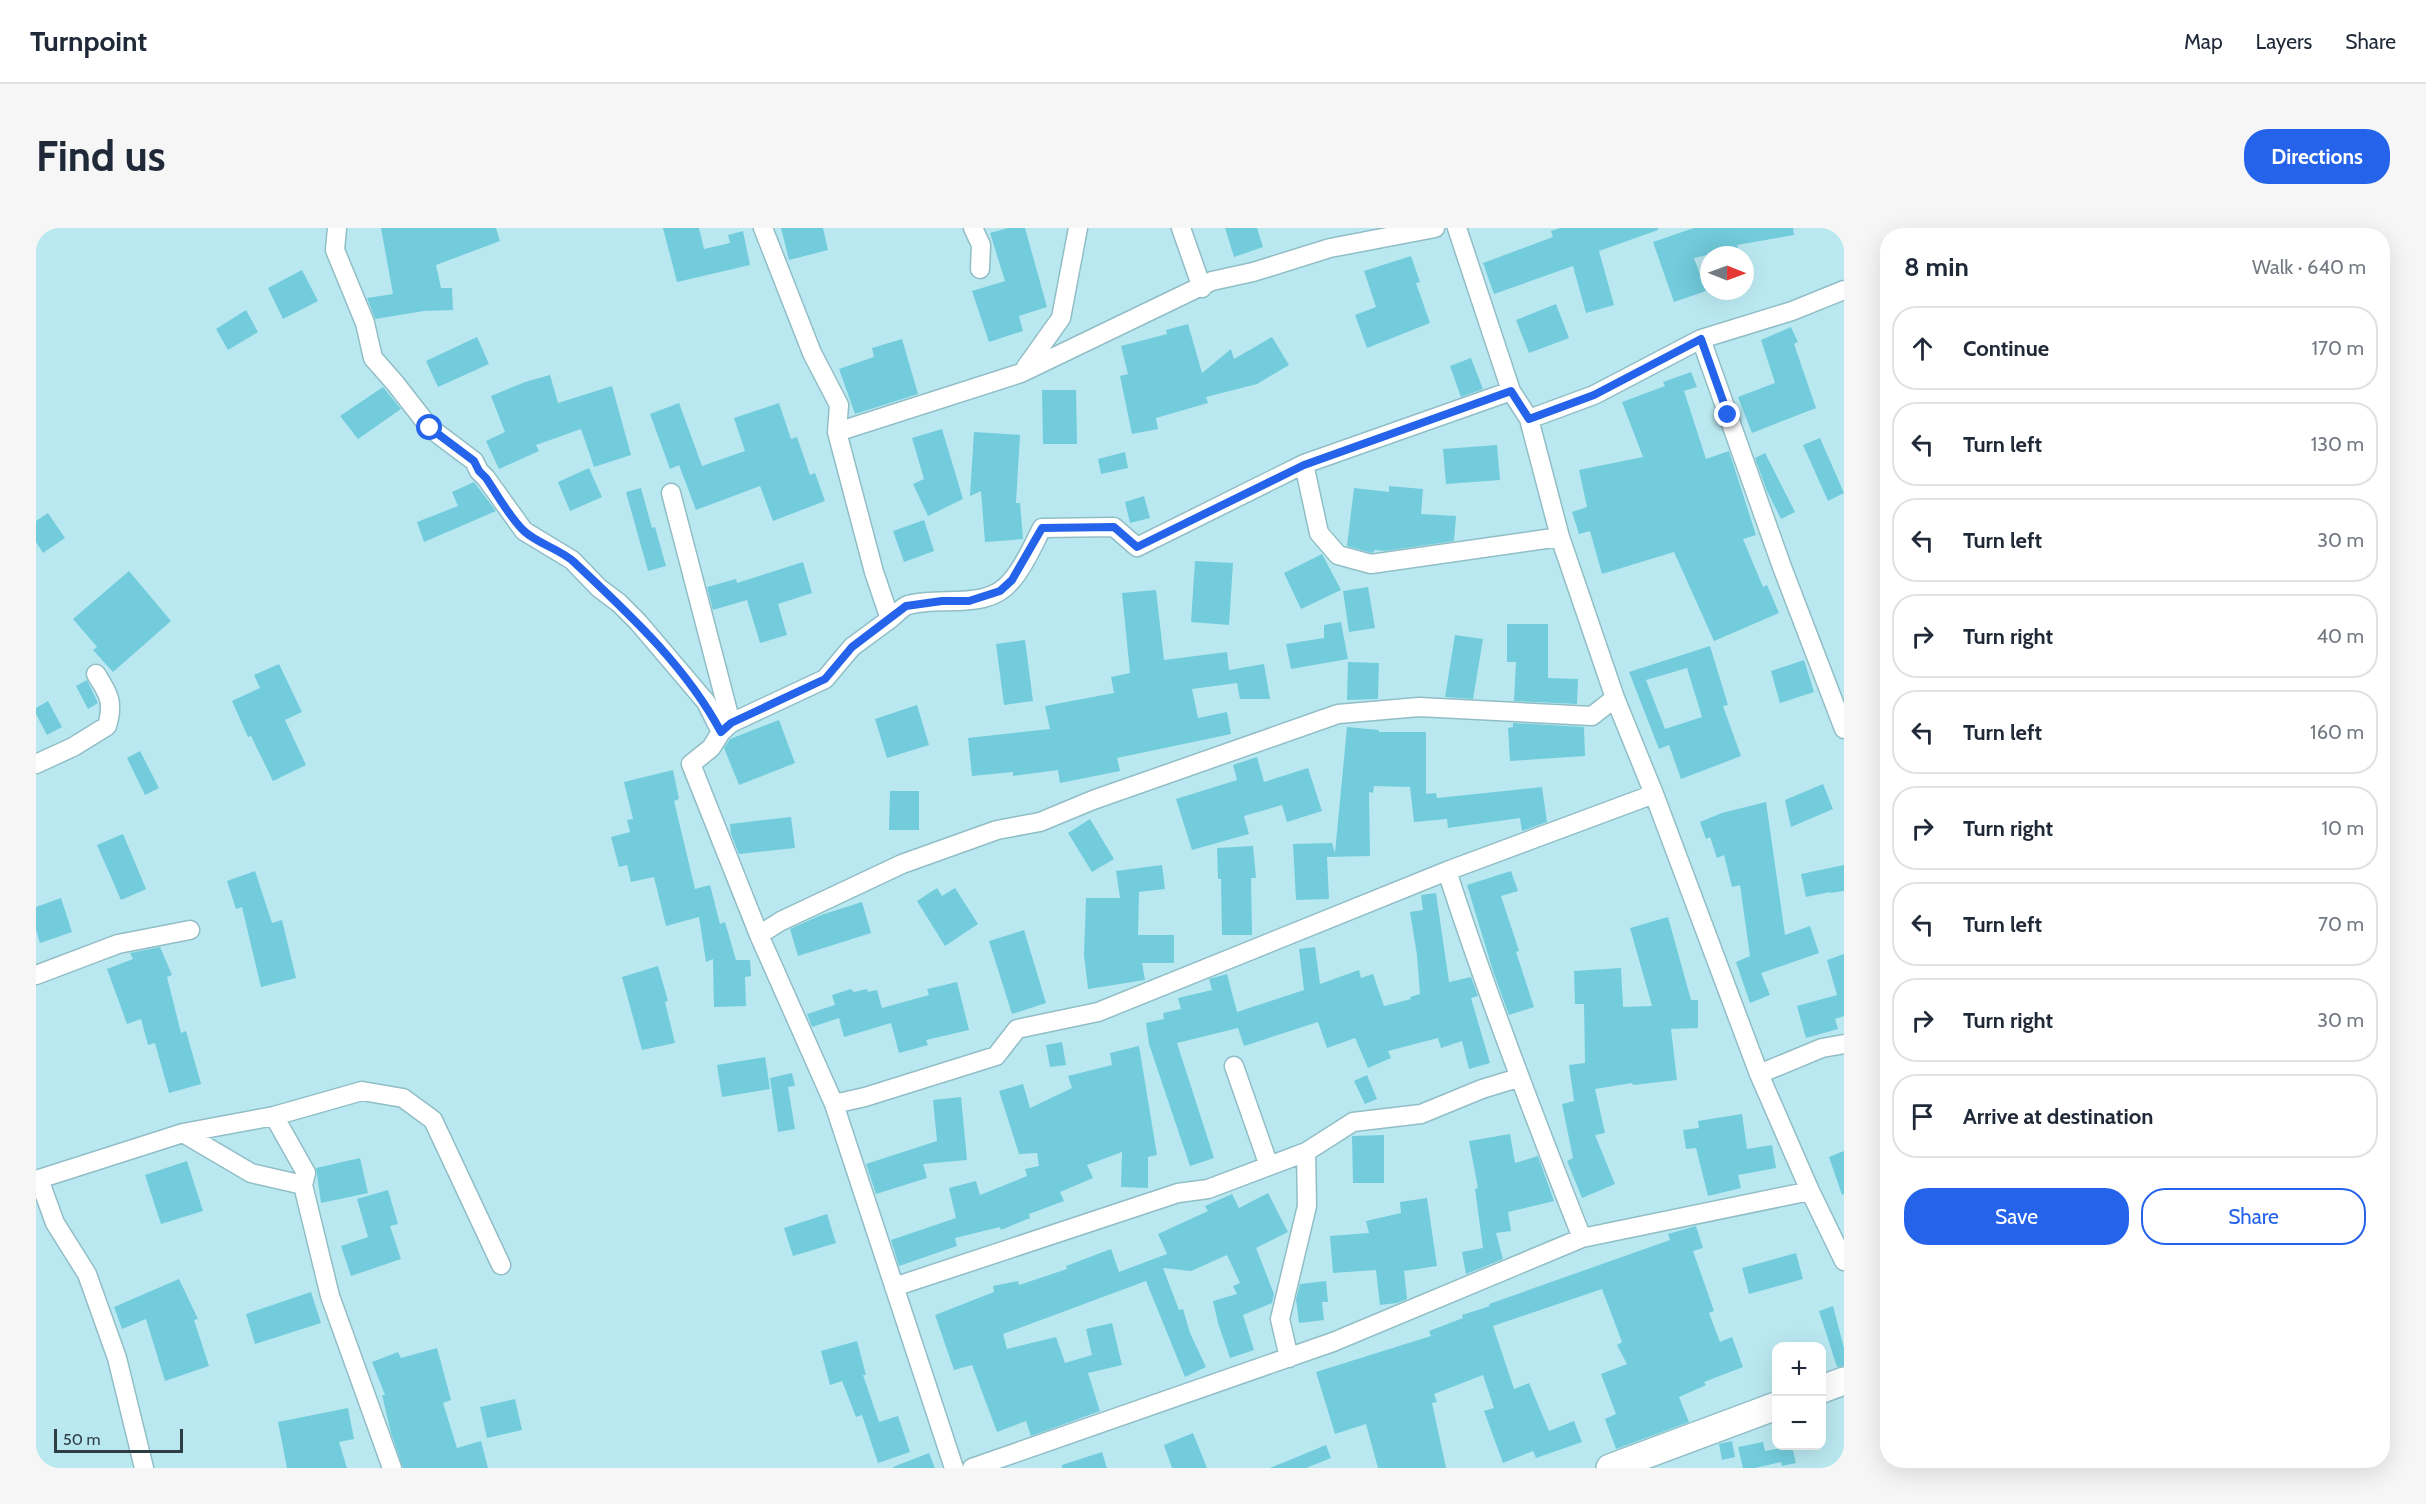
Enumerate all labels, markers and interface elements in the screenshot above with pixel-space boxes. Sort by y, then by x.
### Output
text: Turnpoint [30,24,147,58]
text: Map [2184,29,2223,54]
text: Layers [2256,29,2312,54]
text: Share [2345,29,2396,54]
button: Directions [2244,129,2390,184]
text: Find us [36,130,165,182]
north arrow [1700,246,1754,300]
text: 8 min [1904,251,1969,283]
text: Walk · 640 m [2252,255,2366,279]
icon: ahead [1906,332,1939,365]
text: Continue [1963,335,2049,362]
text: 170 m [2312,336,2364,360]
route end [1714,401,1740,427]
route start [416,414,442,440]
icon: left [1906,428,1939,461]
text: Turn left [1963,431,2042,458]
text: 130 m [2311,432,2364,456]
icon: left [1906,524,1939,557]
text: Turn left [1963,527,2042,554]
text: 30 m [2317,528,2364,552]
icon: right [1906,620,1939,653]
text: Turn right [1963,623,2053,650]
text: 40 m [2316,624,2364,648]
icon: left [1906,716,1939,749]
text: Turn left [1963,719,2042,746]
text: 160 m [2310,720,2364,744]
icon: right [1906,812,1939,845]
text: Turn right [1963,815,2053,842]
text: 10 m [2321,816,2364,840]
icon: left [1906,908,1939,941]
text: Turn left [1963,911,2042,938]
text: 70 m [2318,912,2364,936]
icon: right [1906,1004,1939,1037]
text: Turn right [1963,1007,2053,1034]
text: 30 m [2317,1008,2364,1032]
icon: arrive [1906,1100,1939,1133]
text: Arrive at destination [1963,1103,2153,1130]
button: Save [1904,1188,2129,1245]
button: Share [2141,1188,2366,1245]
map controls [1772,1342,1826,1450]
button: + [1772,1342,1826,1396]
button: − [1772,1396,1826,1450]
scale bar [54,1426,183,1454]
text: 50 m [63,1430,100,1449]

